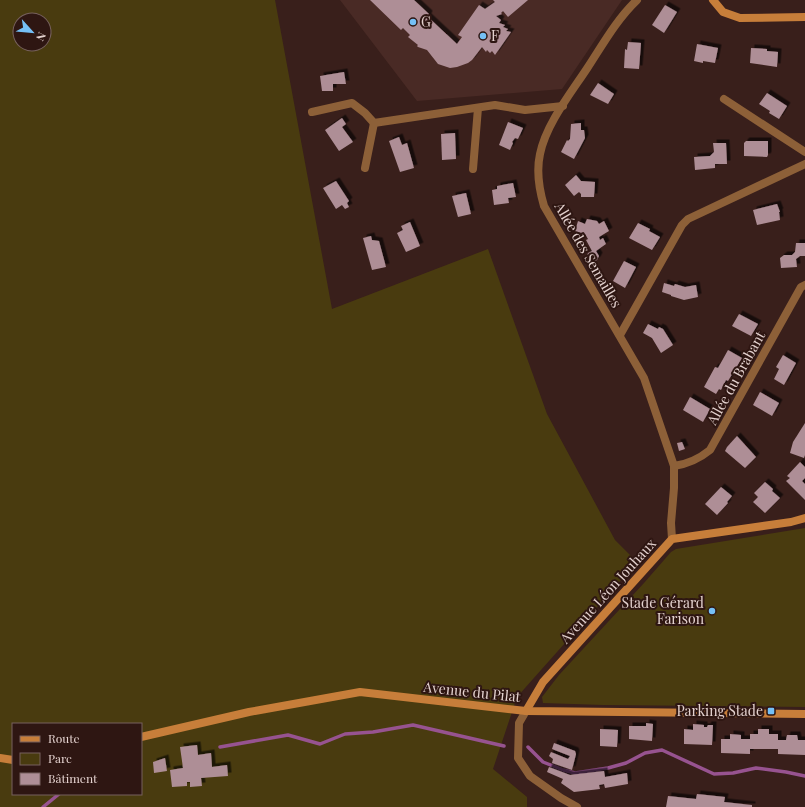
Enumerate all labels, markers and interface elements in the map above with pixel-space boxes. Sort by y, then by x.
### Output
north arrow [12,12,52,52]
place label: G [421,12,431,31]
marker: G [408,17,418,27]
place label: F [491,26,499,45]
text: N [33,30,50,44]
marker: F [478,31,488,41]
street label: Allée des Semailles [550,198,626,311]
street label: Allée du Brabant [702,327,770,429]
street label: Avenue Léon Jouhaux [555,534,660,648]
place label: Stade Gérard Farison [622,593,705,628]
marker: Stade Gérard Farison [707,606,717,616]
street label: Avenue du Pilat [421,677,523,706]
place label: Parking Stade [676,701,763,720]
marker: Parking Stade [766,706,776,716]
legend [12,723,142,795]
text: Route [48,730,80,746]
text: Parc [48,750,72,766]
text: Bâtiment [48,770,98,786]

